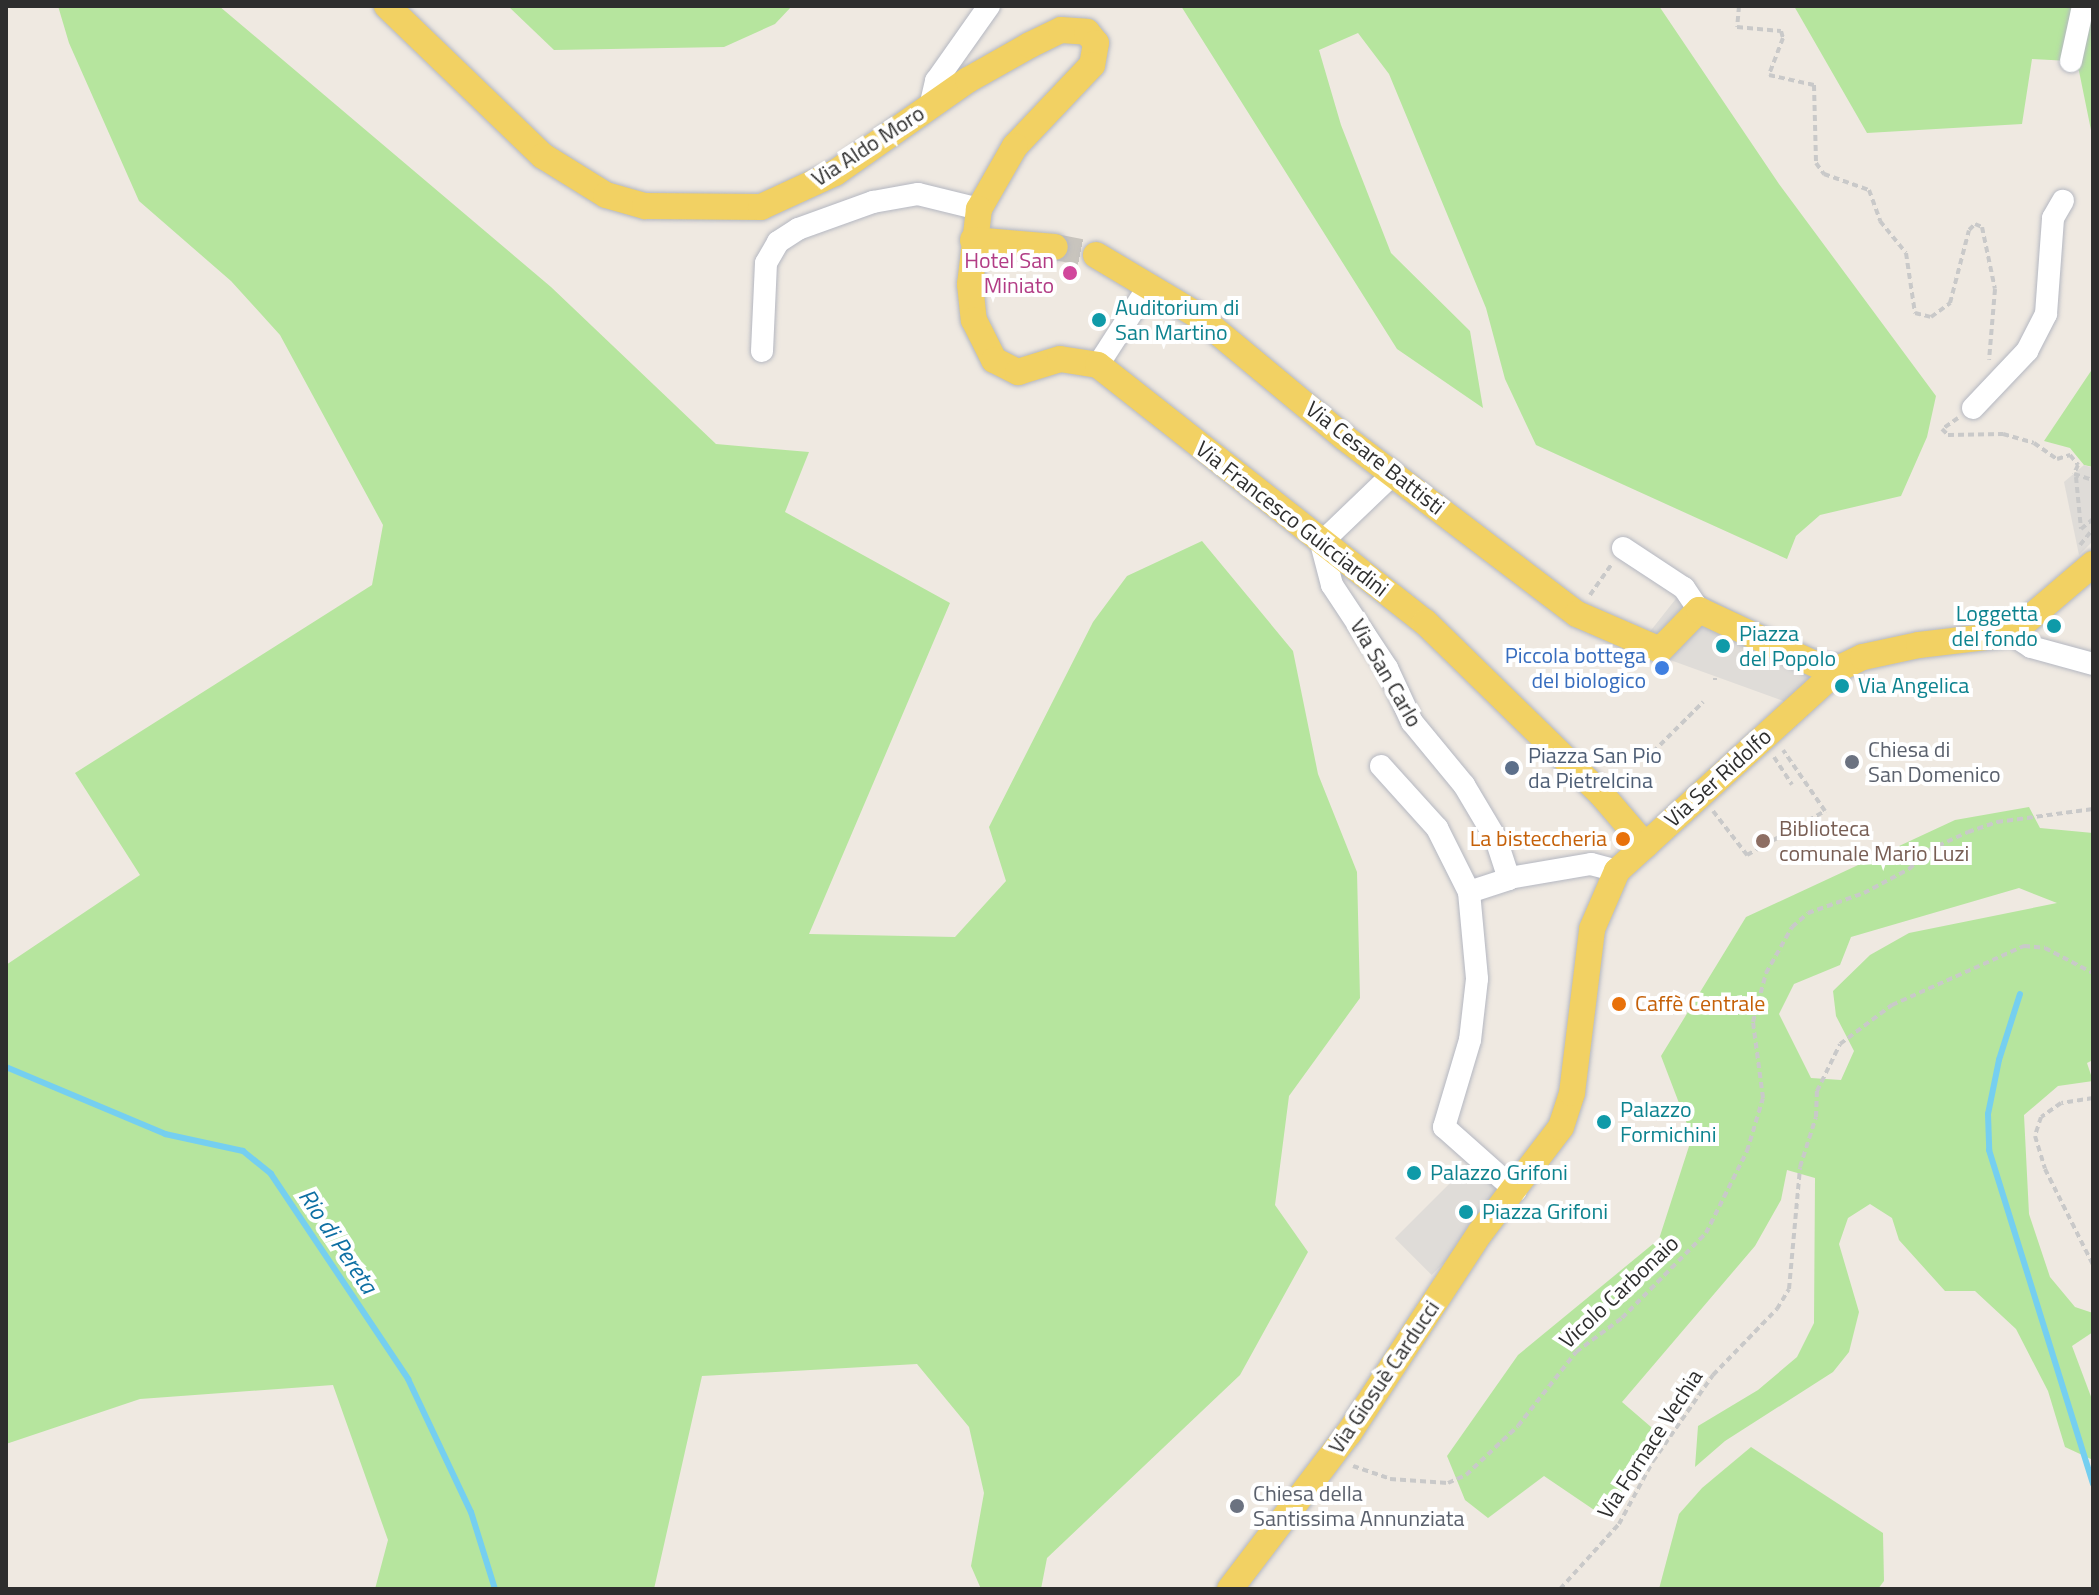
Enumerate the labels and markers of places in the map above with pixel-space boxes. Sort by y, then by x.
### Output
place label: Hotel San Miniato [964,247,1054,298]
marker: Hotel San Miniato [1061,264,1079,282]
place label: Auditorium di San Martino [1115,294,1239,346]
marker: Auditorium di San Martino [1090,311,1108,329]
place label: Loggetta del fondo [1952,600,2038,652]
marker: Loggetta del fondo [2045,617,2063,635]
place label: Piazza del Popolo [1739,620,1836,672]
marker: Piazza del Popolo [1714,637,1732,655]
place label: Piccola bottega del biologico [1505,642,1646,694]
marker: Piccola bottega del biologico [1653,659,1671,677]
place label: Via Angelica [1858,673,1969,699]
marker: Via Angelica [1833,677,1851,695]
place label: Chiesa di San Domenico [1868,736,2001,788]
place label: Piazza San Pio da Pietrelcina [1528,742,1662,794]
marker: Chiesa di San Domenico [1843,753,1861,771]
marker: Piazza San Pio da Pietrelcina [1503,759,1521,777]
place label: Biblioteca comunale Mario Luzi [1779,815,1969,866]
place label: La bisteccheria [1470,826,1607,852]
marker: La bisteccheria [1614,830,1632,848]
marker: Biblioteca comunale Mario Luzi [1754,832,1772,850]
place label: Caffè Centrale [1635,991,1765,1017]
marker: Caffè Centrale [1610,995,1628,1013]
place label: Palazzo Formichini [1620,1096,1716,1148]
marker: Palazzo Formichini [1595,1113,1613,1131]
place label: Palazzo Grifoni [1430,1160,1568,1186]
marker: Palazzo Grifoni [1405,1164,1423,1182]
place label: Piazza Grifoni [1482,1199,1608,1225]
marker: Piazza Grifoni [1457,1203,1475,1221]
place label: Chiesa della Santissima Annunziata [1253,1480,1465,1532]
marker: Chiesa della Santissima Annunziata [1228,1497,1246,1515]

